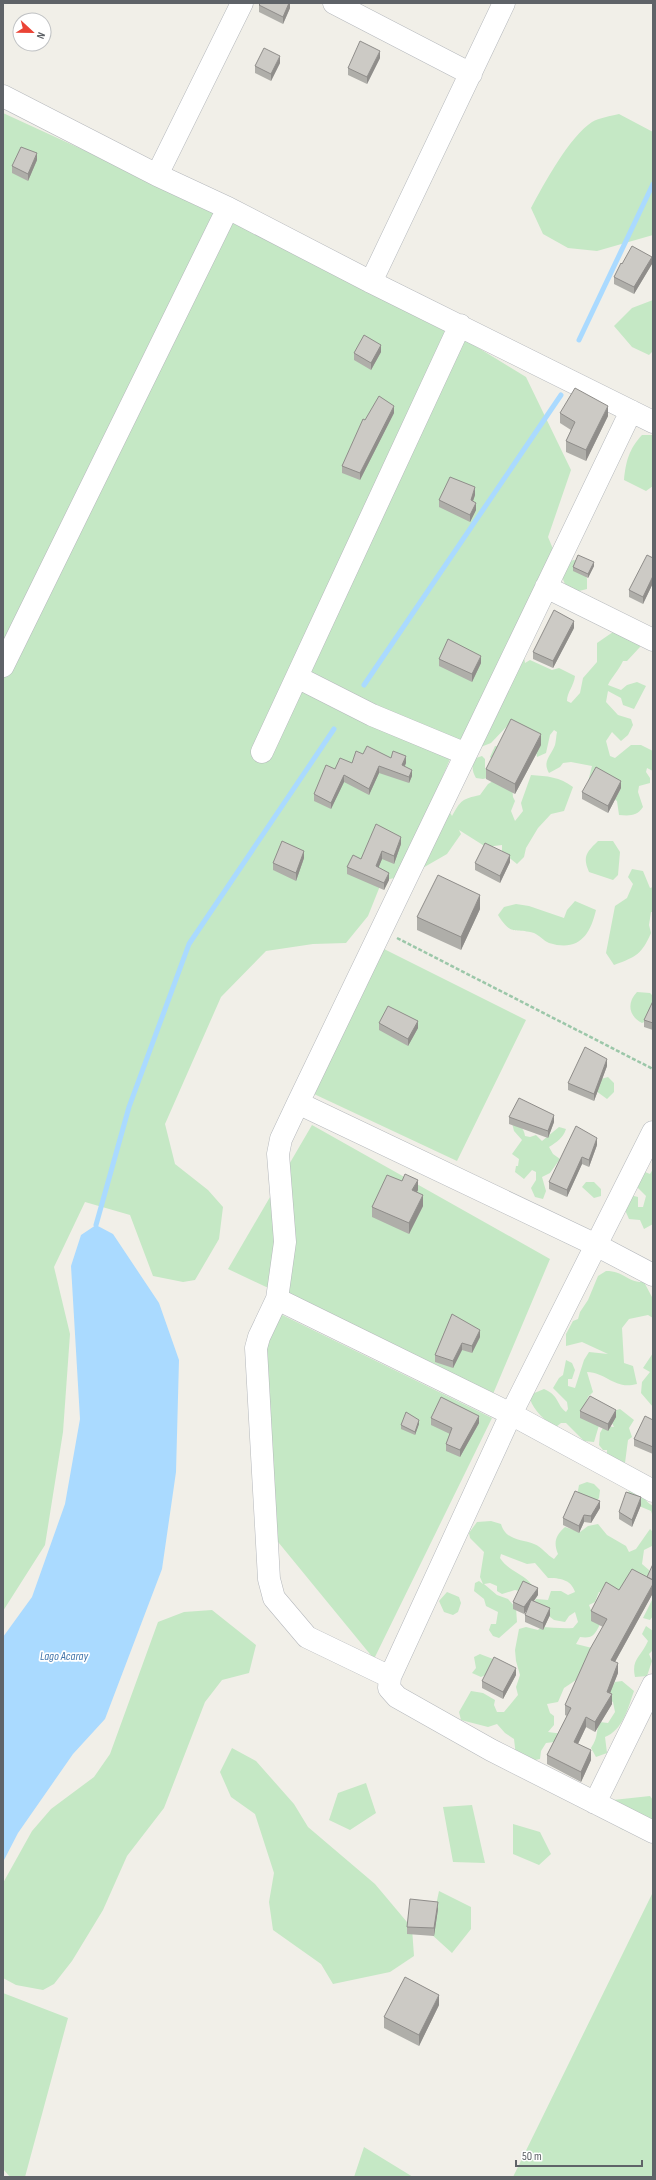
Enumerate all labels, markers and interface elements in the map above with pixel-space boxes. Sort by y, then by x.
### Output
north arrow [12,12,52,52]
text: N [34,30,48,41]
water label: Lago Acaray [40,1649,88,1664]
scale bar [516,2142,642,2168]
text: 50 m [522,2149,542,2164]

